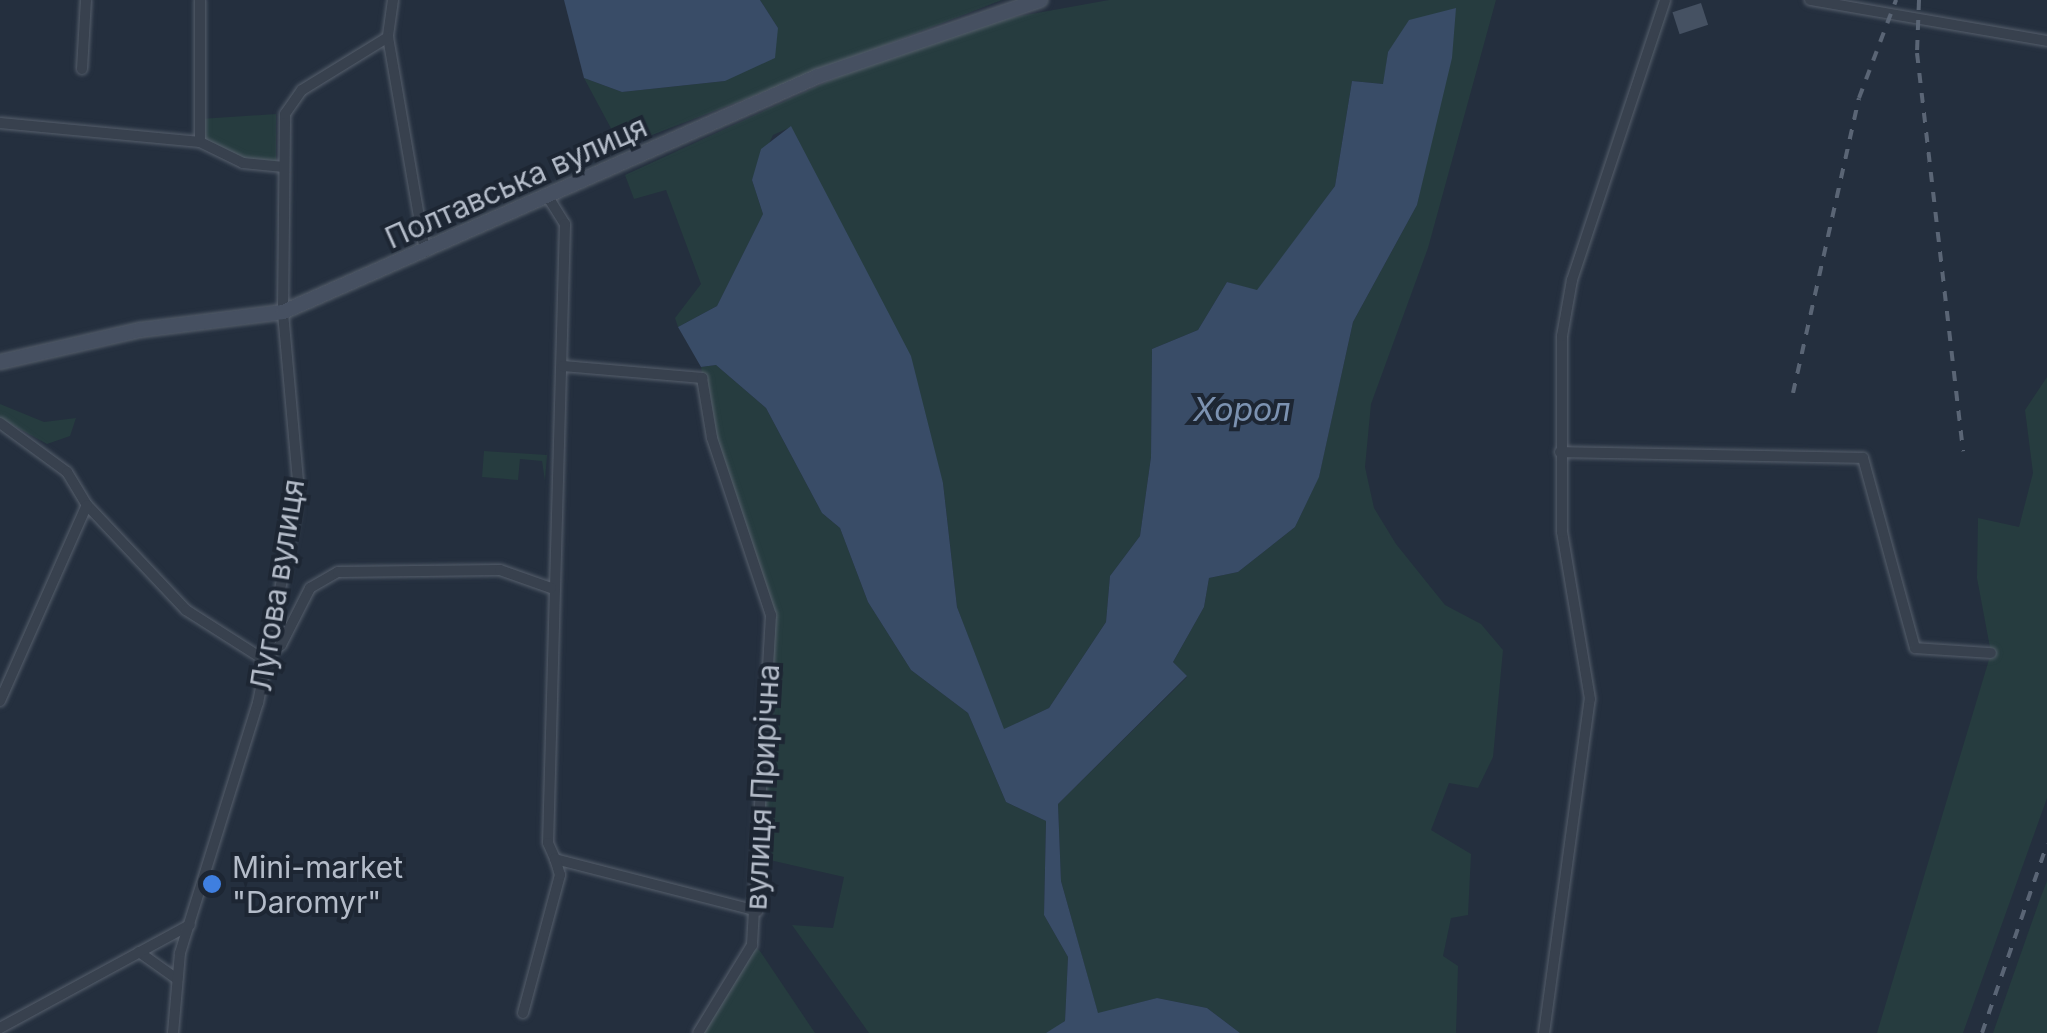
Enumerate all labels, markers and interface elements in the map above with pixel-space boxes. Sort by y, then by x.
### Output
street label: Полтавська вулиця [380,108,652,256]
water label: Хорол [1193,391,1291,429]
street label: Лугова вулиця [242,476,312,694]
street label: вулиця Прирічна [738,663,786,911]
place label: Mini-market "Daromyr" [232,849,403,920]
marker: Mini-market "Daromyr" [201,873,223,895]

